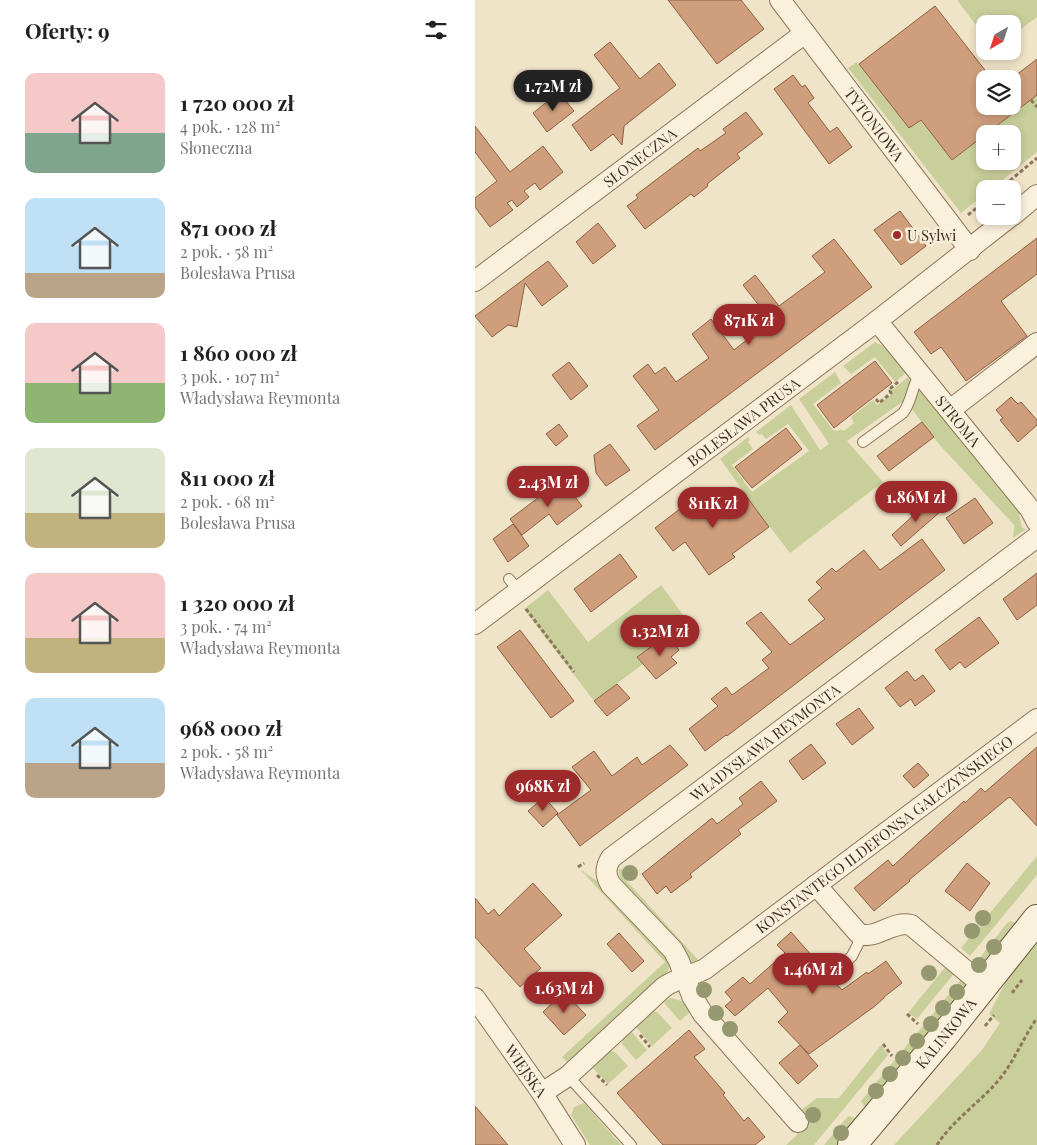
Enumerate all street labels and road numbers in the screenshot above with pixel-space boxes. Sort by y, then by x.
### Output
street label: TYTONIOWA [840,83,909,165]
street label: SŁONECZNA [599,123,681,191]
street label: BOLESŁAWA PRUSA [683,373,804,471]
street label: STROMA [932,391,986,451]
street label: WŁADYSŁAWA REYMONTA [685,679,844,806]
street label: KONSTANTEGO ILDEFONSA GAŁCZYŃSKIEGO [751,731,1017,938]
street label: KALINKOWA [911,993,981,1073]
street label: WIEJSKA [500,1040,552,1101]

